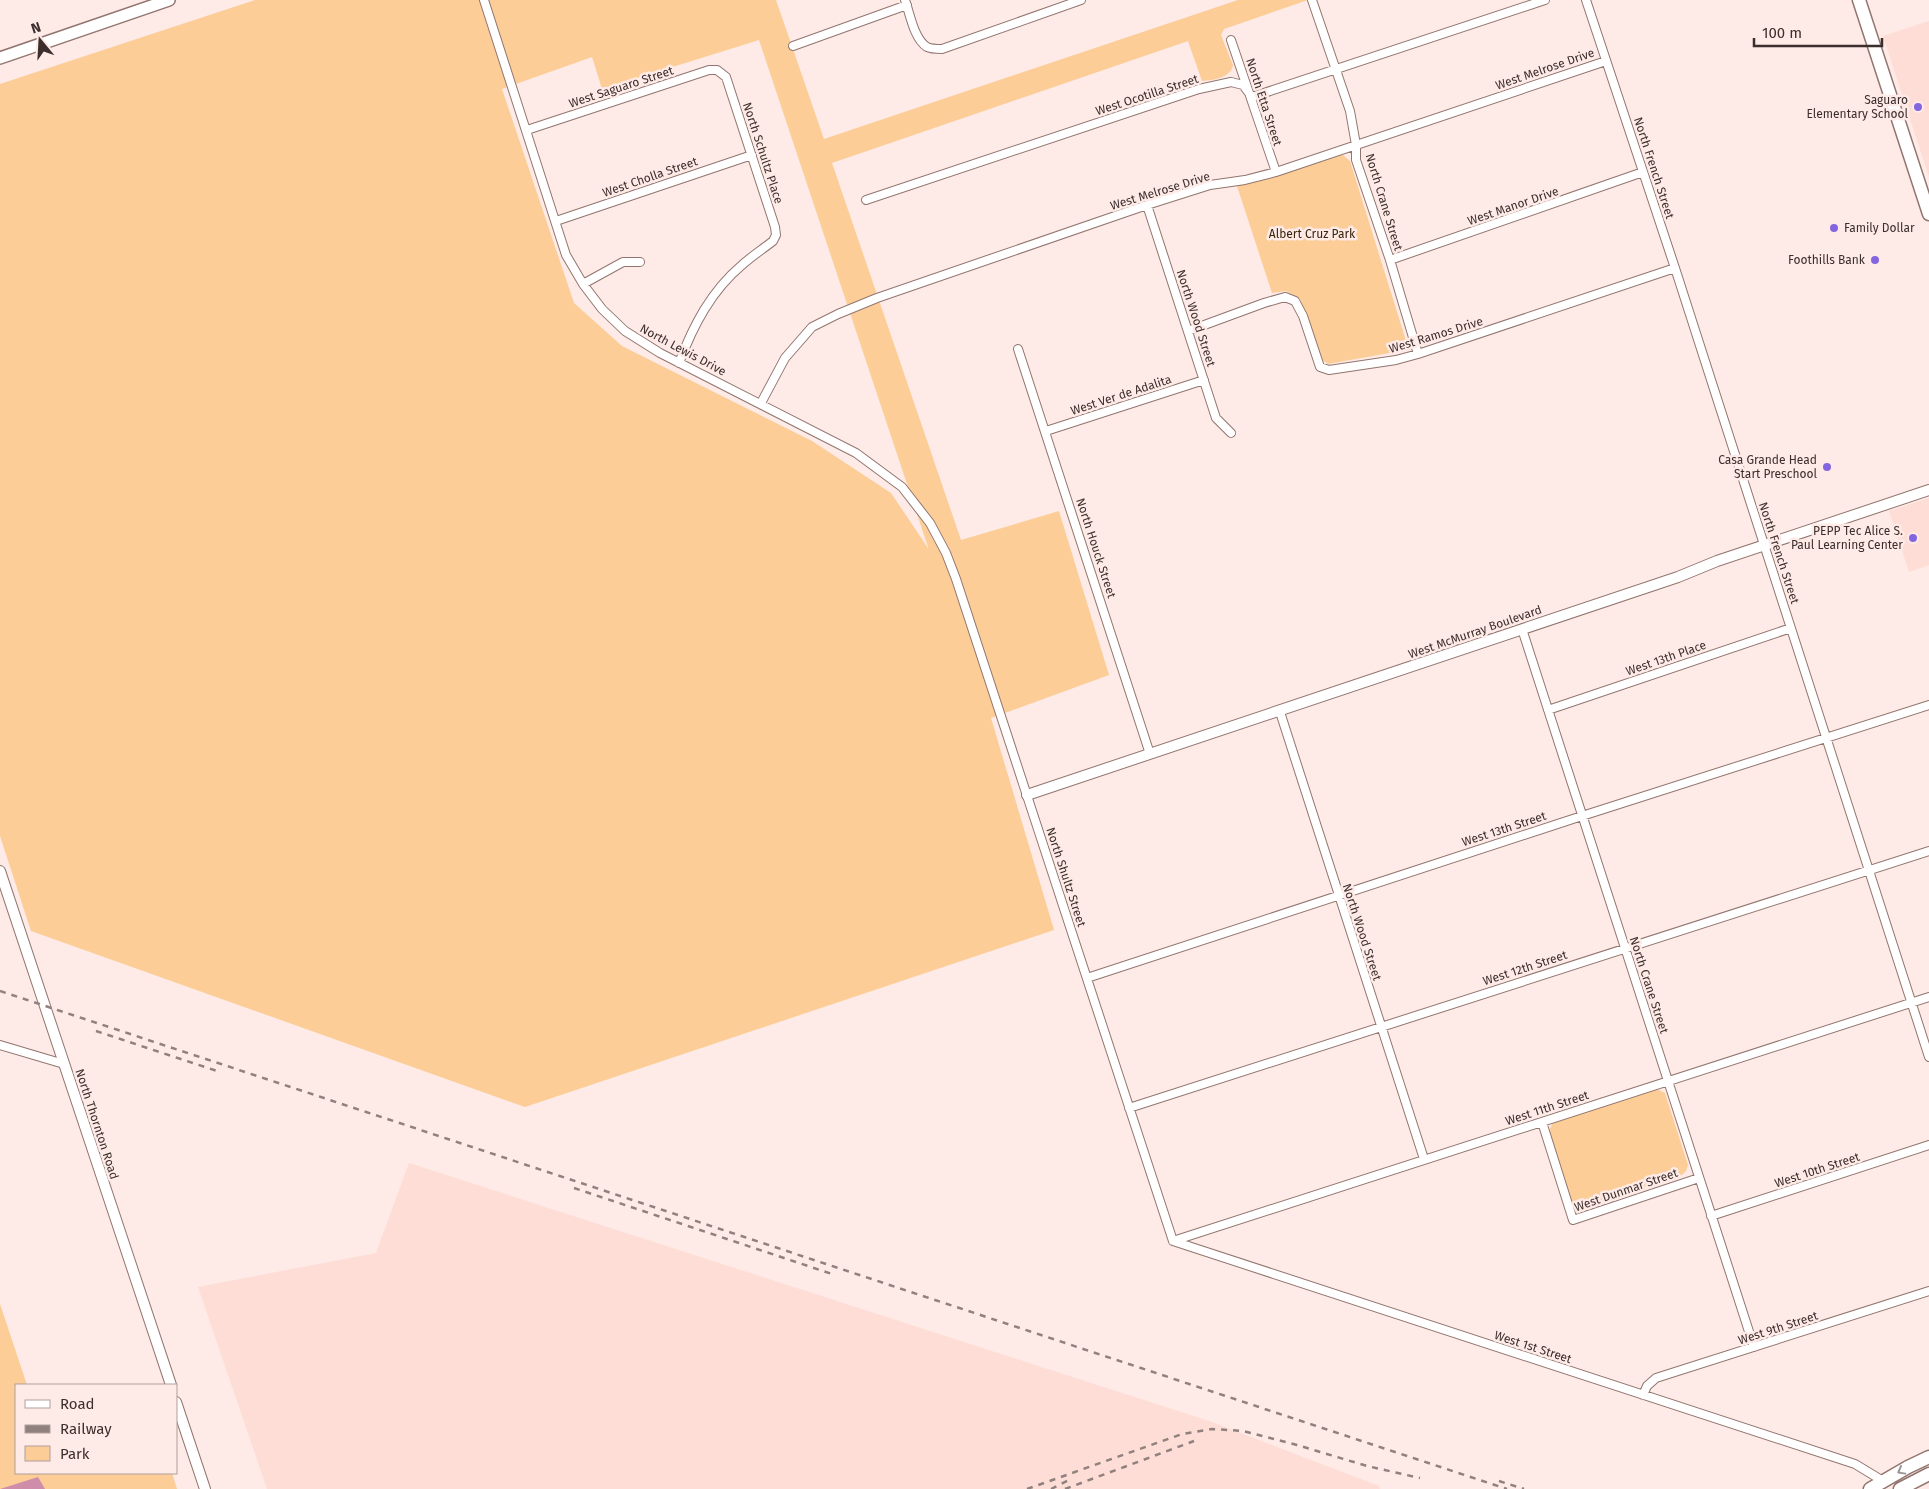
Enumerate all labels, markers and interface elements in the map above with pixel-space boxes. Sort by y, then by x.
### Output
north arrow [15,15,65,65]
scale bar [1754,15,1882,47]
text: N [29,19,43,38]
text: 100 m [1762,24,1802,42]
street label: West Melrose Drive [1494,46,1596,92]
street label: North Etta Street [1243,56,1285,148]
street label: West Saguaro Street [567,63,676,111]
street label: West Ocotilla Street [1094,72,1201,118]
place label: Saguaro Elementary School [1806,93,1908,121]
street label: North Schultz Place [740,101,786,205]
marker: Saguaro Elementary School [1912,101,1924,113]
street label: North French Street [1631,115,1677,221]
street label: North Crane Street [1363,152,1406,253]
street label: West Cholla Street [601,154,700,200]
street label: West Melrose Drive [1108,169,1212,213]
street label: West Manor Drive [1466,184,1560,228]
place label: Family Dollar [1844,221,1915,235]
marker: Family Dollar [1828,222,1840,234]
park label: Albert Cruz Park [1269,227,1356,241]
place label: Foothills Bank [1788,253,1866,267]
marker: Foothills Bank [1869,254,1881,266]
street label: North Wood Street [1174,268,1218,369]
street label: West Ramos Drive [1387,314,1485,356]
street label: North Lewis Drive [638,321,728,379]
street label: West Ver de Adalita [1069,372,1173,418]
place label: Casa Grande Head Start Preschool [1718,453,1817,481]
marker: Casa Grande Head Start Preschool [1821,461,1833,473]
street label: North Houck Street [1073,496,1119,600]
street label: North French Street [1756,500,1802,606]
place label: PEPP Tec Alice S. Paul Learning Center [1791,524,1903,552]
marker: PEPP Tec Alice S. Paul Learning Center [1907,532,1919,544]
street label: West McMurray Boulevard [1407,603,1543,661]
street label: West 13th Place [1624,638,1708,678]
street label: West 13th Street [1460,809,1549,849]
street label: North Shultz Street [1043,825,1089,929]
street label: North Wood Street [1340,882,1384,983]
street label: North Crane Street [1627,935,1671,1036]
street label: West 12th Street [1481,948,1569,988]
street label: North Thornton Road [73,1067,121,1181]
street label: West 11th Street [1504,1088,1591,1128]
street label: West 10th Street [1773,1149,1862,1190]
street label: West Dunmar Street [1572,1166,1680,1214]
street label: West 9th Street [1736,1308,1820,1347]
street label: West 1st Street [1493,1328,1574,1366]
legend [15,1384,178,1474]
text: Road [60,1395,95,1413]
text: Railway [60,1420,112,1438]
text: Park [60,1445,90,1463]
one-way arrow [1897,1464,1906,1474]

